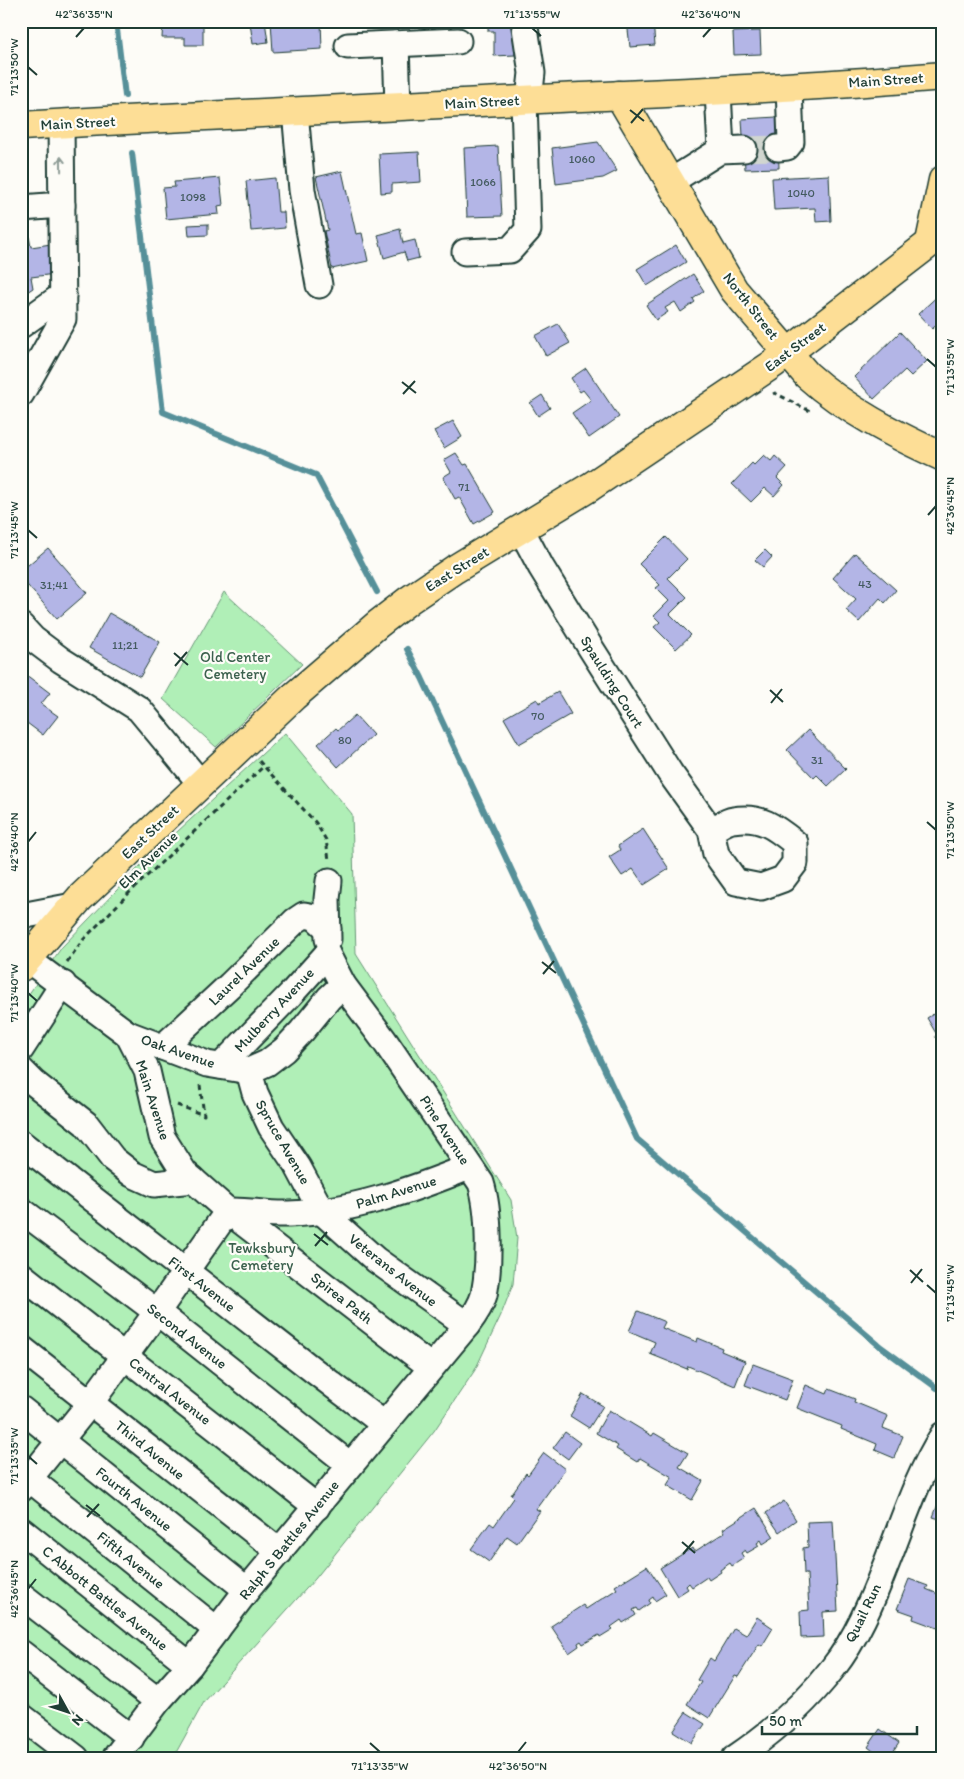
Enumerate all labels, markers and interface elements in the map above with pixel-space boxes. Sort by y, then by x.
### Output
text: 42°36'35"N [55,7,113,21]
text: 71°13'55"W [504,7,560,21]
text: 42°36'40"N [681,7,741,21]
text: 71°13'50"W [7,38,21,96]
street label: Main Street [848,68,925,92]
street label: Main Street [444,91,520,113]
street label: Main Street [40,112,116,134]
house number: 1060 [569,152,595,166]
one-way arrow [56,156,66,172]
house number: 1066 [470,175,496,189]
house number: 1040 [787,186,815,200]
house number: 1098 [180,190,206,204]
street label: North Street [719,269,783,343]
street label: East Street [761,318,829,376]
text: 71°13'55"W [943,339,957,395]
text: 42°36'45"N [943,477,957,535]
house number: 71 [458,480,470,494]
text: 71°13'45"W [7,501,21,559]
street label: East Street [422,542,492,596]
house number: 43 [858,577,872,591]
house number: 31;41 [40,578,68,592]
street label: Spaulding Court [577,633,648,732]
house number: 11;21 [112,638,138,652]
park label: Old Center Cemetery [200,648,270,683]
house number: 70 [531,709,545,723]
house number: 80 [338,733,352,747]
house number: 31 [811,753,823,767]
street label: East Street [118,801,183,863]
text: 71°13'50"W [943,801,957,859]
text: 42°36'40"N [7,812,21,872]
street label: Elm Avenue [115,827,181,893]
street label: Laurel Avenue [205,933,283,1009]
text: 71°13'40"W [7,964,21,1022]
street label: Mulberry Avenue [230,964,318,1056]
street label: Oak Avenue [138,1030,218,1072]
street label: Main Avenue [132,1058,174,1142]
street label: Pine Avenue [416,1092,474,1168]
street label: Spruce Avenue [251,1096,315,1188]
street label: Palm Avenue [354,1171,438,1213]
street label: Veterans Avenue [345,1230,441,1310]
park label: Tewksbury Cemetery [228,1239,296,1274]
street label: First Avenue [165,1252,239,1316]
text: 71°13'45"W [943,1264,957,1322]
street label: Spirea Path [307,1268,377,1328]
street label: Second Avenue [143,1299,231,1373]
street label: Central Avenue [125,1353,215,1429]
street label: Third Avenue [112,1416,188,1484]
text: 71°13'35"W [7,1428,21,1484]
street label: Fourth Avenue [92,1463,176,1535]
street label: Ralph S Battles Avenue [235,1476,343,1604]
street label: Fifth Avenue [94,1527,168,1593]
street label: C Abbott Battles Avenue [38,1542,172,1654]
text: 42°36'45"N [7,1560,21,1618]
street label: Quail Run [841,1580,885,1646]
north arrow [42,1686,92,1736]
scale bar [762,1704,916,1736]
text: N [68,1711,87,1729]
text: 50 m [769,1712,802,1730]
text: 71°13'35"W [352,1759,408,1773]
text: 42°36'50"N [489,1759,547,1773]

